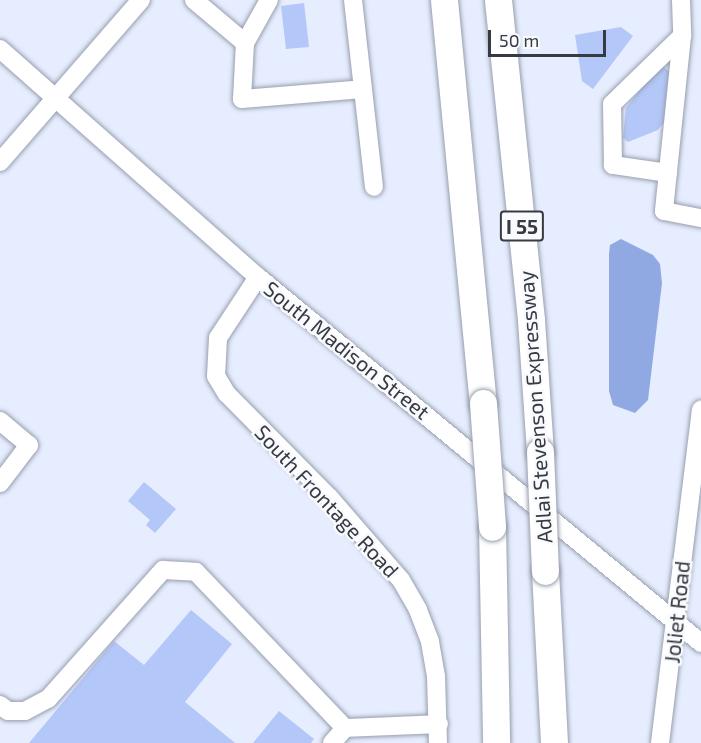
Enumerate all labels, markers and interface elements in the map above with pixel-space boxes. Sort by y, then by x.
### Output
scale bar [491,18,610,56]
text: 50 m [499,29,539,51]
road number: I 55 [500,209,544,243]
street label: Adlai Stevenson Expressway [513,270,557,544]
street label: South Madison Street [259,276,435,424]
street label: South Frontage Road [250,420,404,582]
street label: Joliet Road [659,560,695,664]

